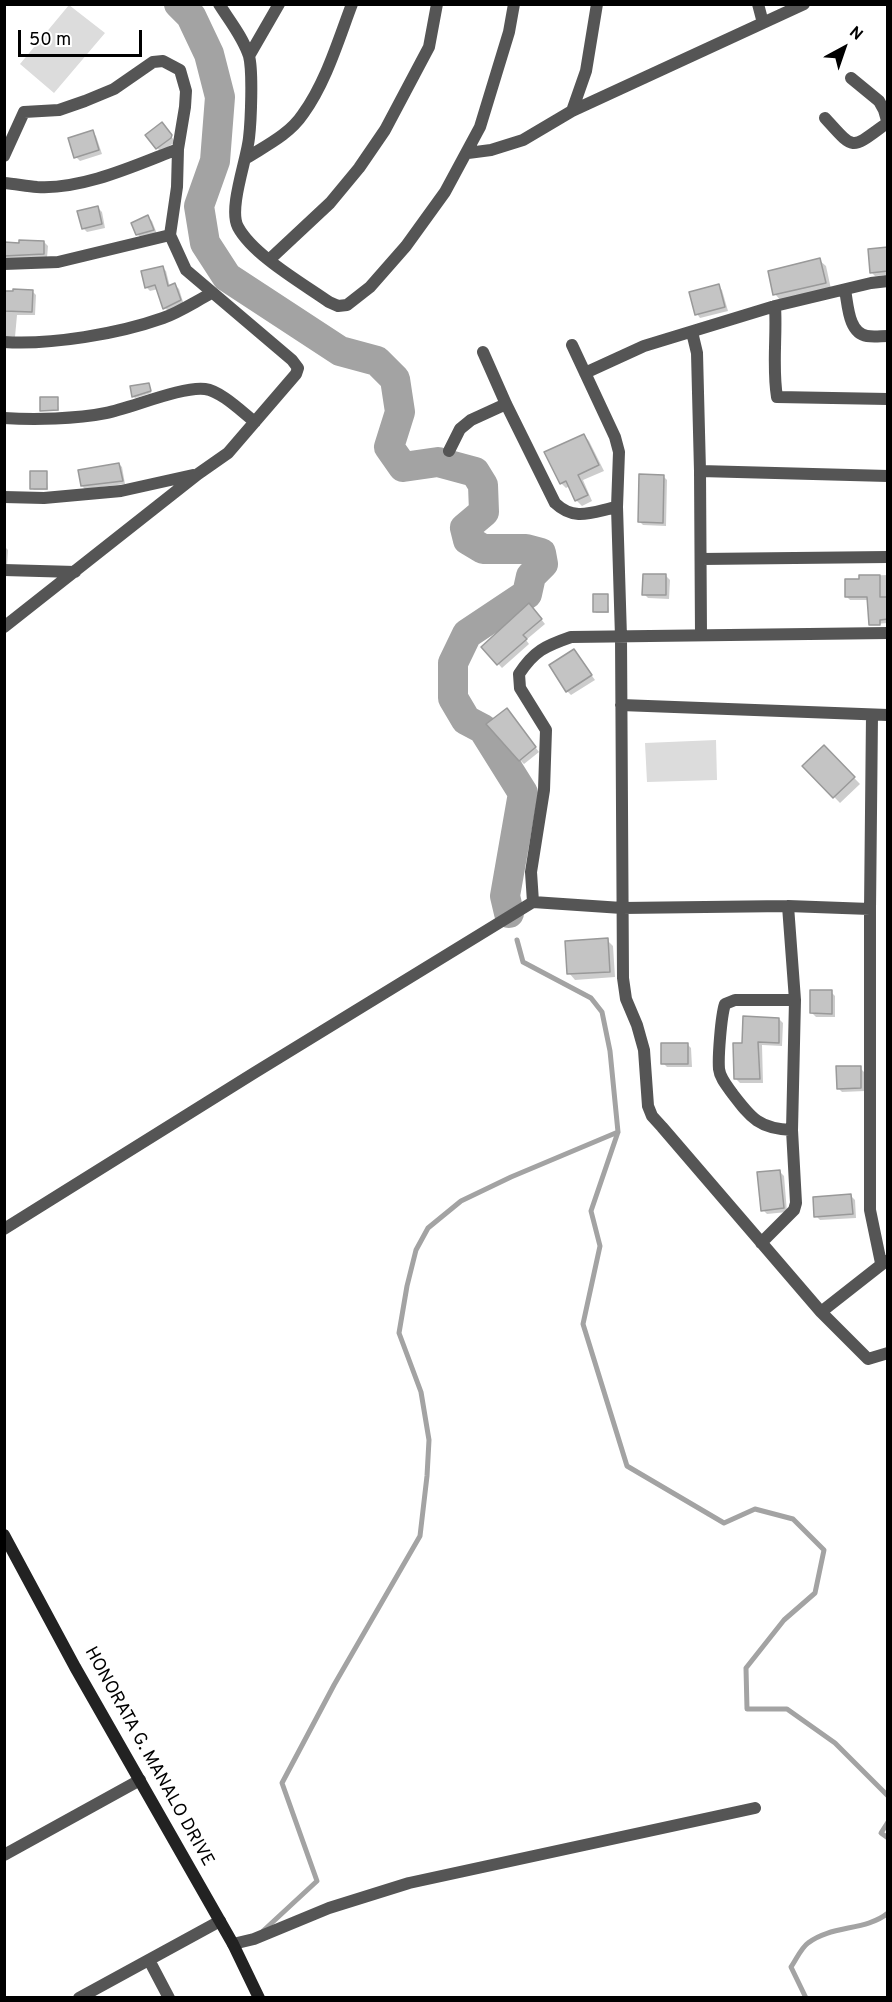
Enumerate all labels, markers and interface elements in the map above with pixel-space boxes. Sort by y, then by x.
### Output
scale bar [21,18,146,56]
north arrow [814,18,874,78]
text: N [845,23,866,46]
text: 50 m [29,29,71,52]
street label: HONORATA G. MANALO DRIVE [79,1644,217,1870]

